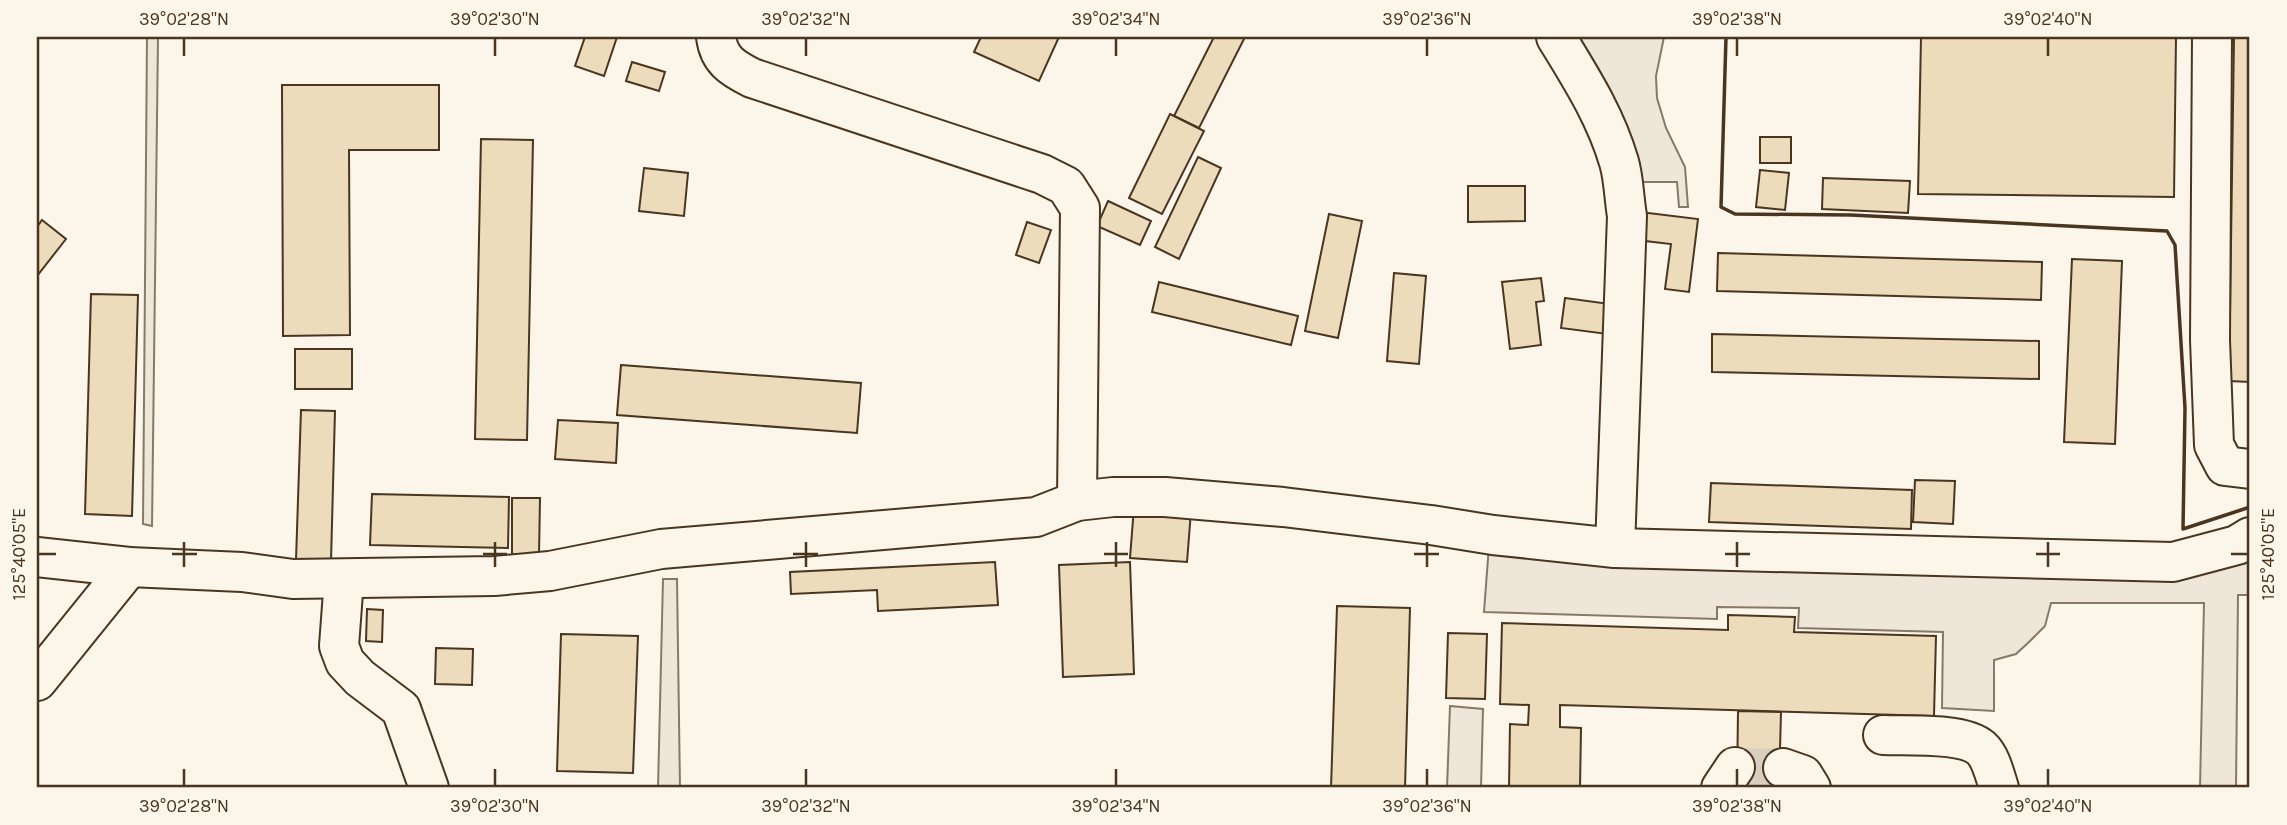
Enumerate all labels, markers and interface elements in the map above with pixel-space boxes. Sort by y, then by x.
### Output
text: 39°02'28"N [139,8,229,30]
text: 39°02'30"N [450,8,540,30]
text: 39°02'32"N [761,8,851,30]
text: 39°02'34"N [1071,8,1161,30]
text: 39°02'36"N [1382,8,1472,30]
text: 39°02'38"N [1692,8,1782,30]
text: 39°02'40"N [2003,8,2093,30]
text: 125°40'05"E [8,508,30,600]
text: 125°40'05"E [2257,508,2279,600]
text: 39°02'28"N [139,795,229,817]
text: 39°02'30"N [450,795,540,817]
text: 39°02'32"N [761,795,851,817]
text: 39°02'34"N [1071,795,1161,817]
text: 39°02'36"N [1382,795,1472,817]
text: 39°02'38"N [1692,795,1782,817]
text: 39°02'40"N [2003,795,2093,817]

